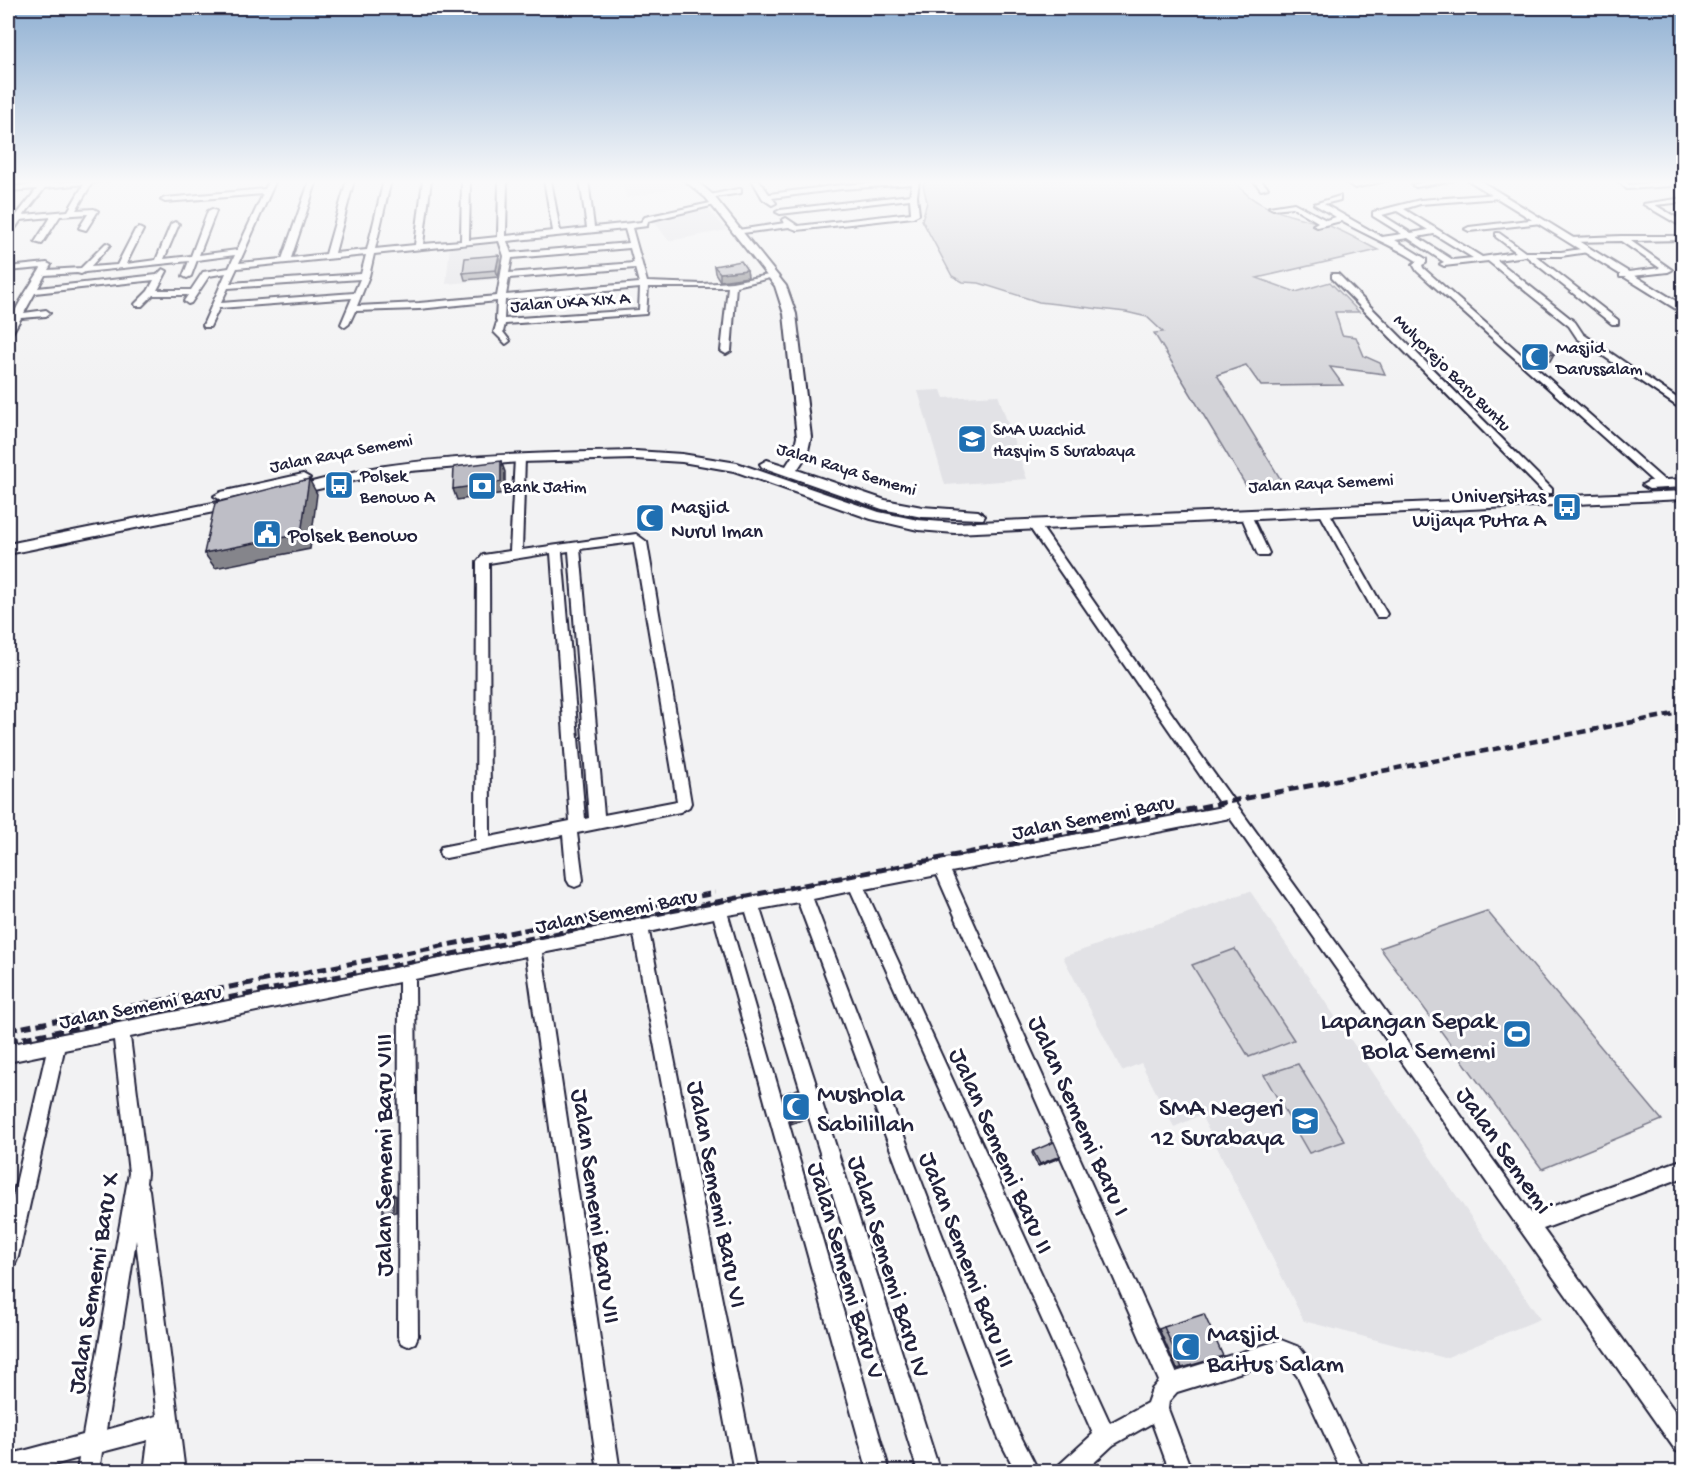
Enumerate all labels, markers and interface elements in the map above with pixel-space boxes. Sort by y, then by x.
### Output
street label: Jalan UKA XIX A [510,289,632,318]
street label: Mulyorejo Baru Buntu [1388,311,1515,437]
place label: Masjid Darussalam [1555,339,1643,381]
mosque icon: Masjid Darussalam [1519,341,1551,373]
place label: SMA Wachid Hasyim 5 Surabaya [993,421,1136,463]
school or university icon: SMA Wachid Hasyim 5 Surabaya [956,423,988,455]
street label: Jalan Raya Sememi [268,430,415,479]
street label: Jalan Raya Sememi [774,439,919,502]
place label: Polsek Benowo A [359,467,436,509]
bus stop icon: Polsek Benowo A [323,469,355,501]
bank icon: Bank Jatim [466,470,498,502]
street label: Jalan Raya Sememi [1248,470,1394,499]
place label: Bank Jatim [502,478,587,499]
place label: Universitas Wijaya Putra A [1412,486,1548,535]
bus stop icon: Universitas Wijaya Putra A [1551,491,1583,523]
place label: Masjid Nurul Iman [671,497,763,546]
mosque icon: Masjid Nurul Iman [634,502,666,534]
public building icon: Polsek Benowo [251,518,283,550]
place label: Polsek Benowo [287,525,418,550]
street label: Jalan Sememi Baru [1011,791,1177,847]
street label: Jalan Sememi Baru [534,885,700,941]
street label: Jalan Sememi Baru [58,980,224,1036]
place label: Lapangan Sepak Bola Sememi [1320,1008,1498,1069]
street label: Jalan Sememi Baru I [1019,1012,1135,1222]
sports icon: Lapangan Sepak Bola Sememi [1501,1018,1533,1050]
street label: Jalan Sememi Baru VIII [371,1034,402,1276]
street label: Jalan Sememi Baru II [940,1044,1058,1260]
street label: Jalan Sememi Baru VI [677,1079,752,1311]
place label: Mushola Sabilillah [817,1081,914,1142]
street label: Jalan Sememi [1447,1082,1558,1221]
street label: Jalan Sememi Baru VII [562,1087,625,1326]
mosque icon: Mushola Sabilillah [780,1091,812,1123]
place label: SMA Negeri 12 Surabaya [1150,1095,1286,1156]
school or university icon: SMA Negeri 12 Surabaya [1289,1105,1321,1137]
street label: Jalan Sememi Baru III [909,1148,1020,1373]
street label: Jalan Sememi Baru IV [838,1153,935,1382]
street label: Jalan Sememi Baru V [798,1159,889,1383]
street label: Jalan Sememi Baru X [63,1170,128,1397]
place label: Masjid Baitus Salam [1206,1321,1344,1382]
mosque icon: Masjid Baitus Salam [1170,1331,1202,1363]

